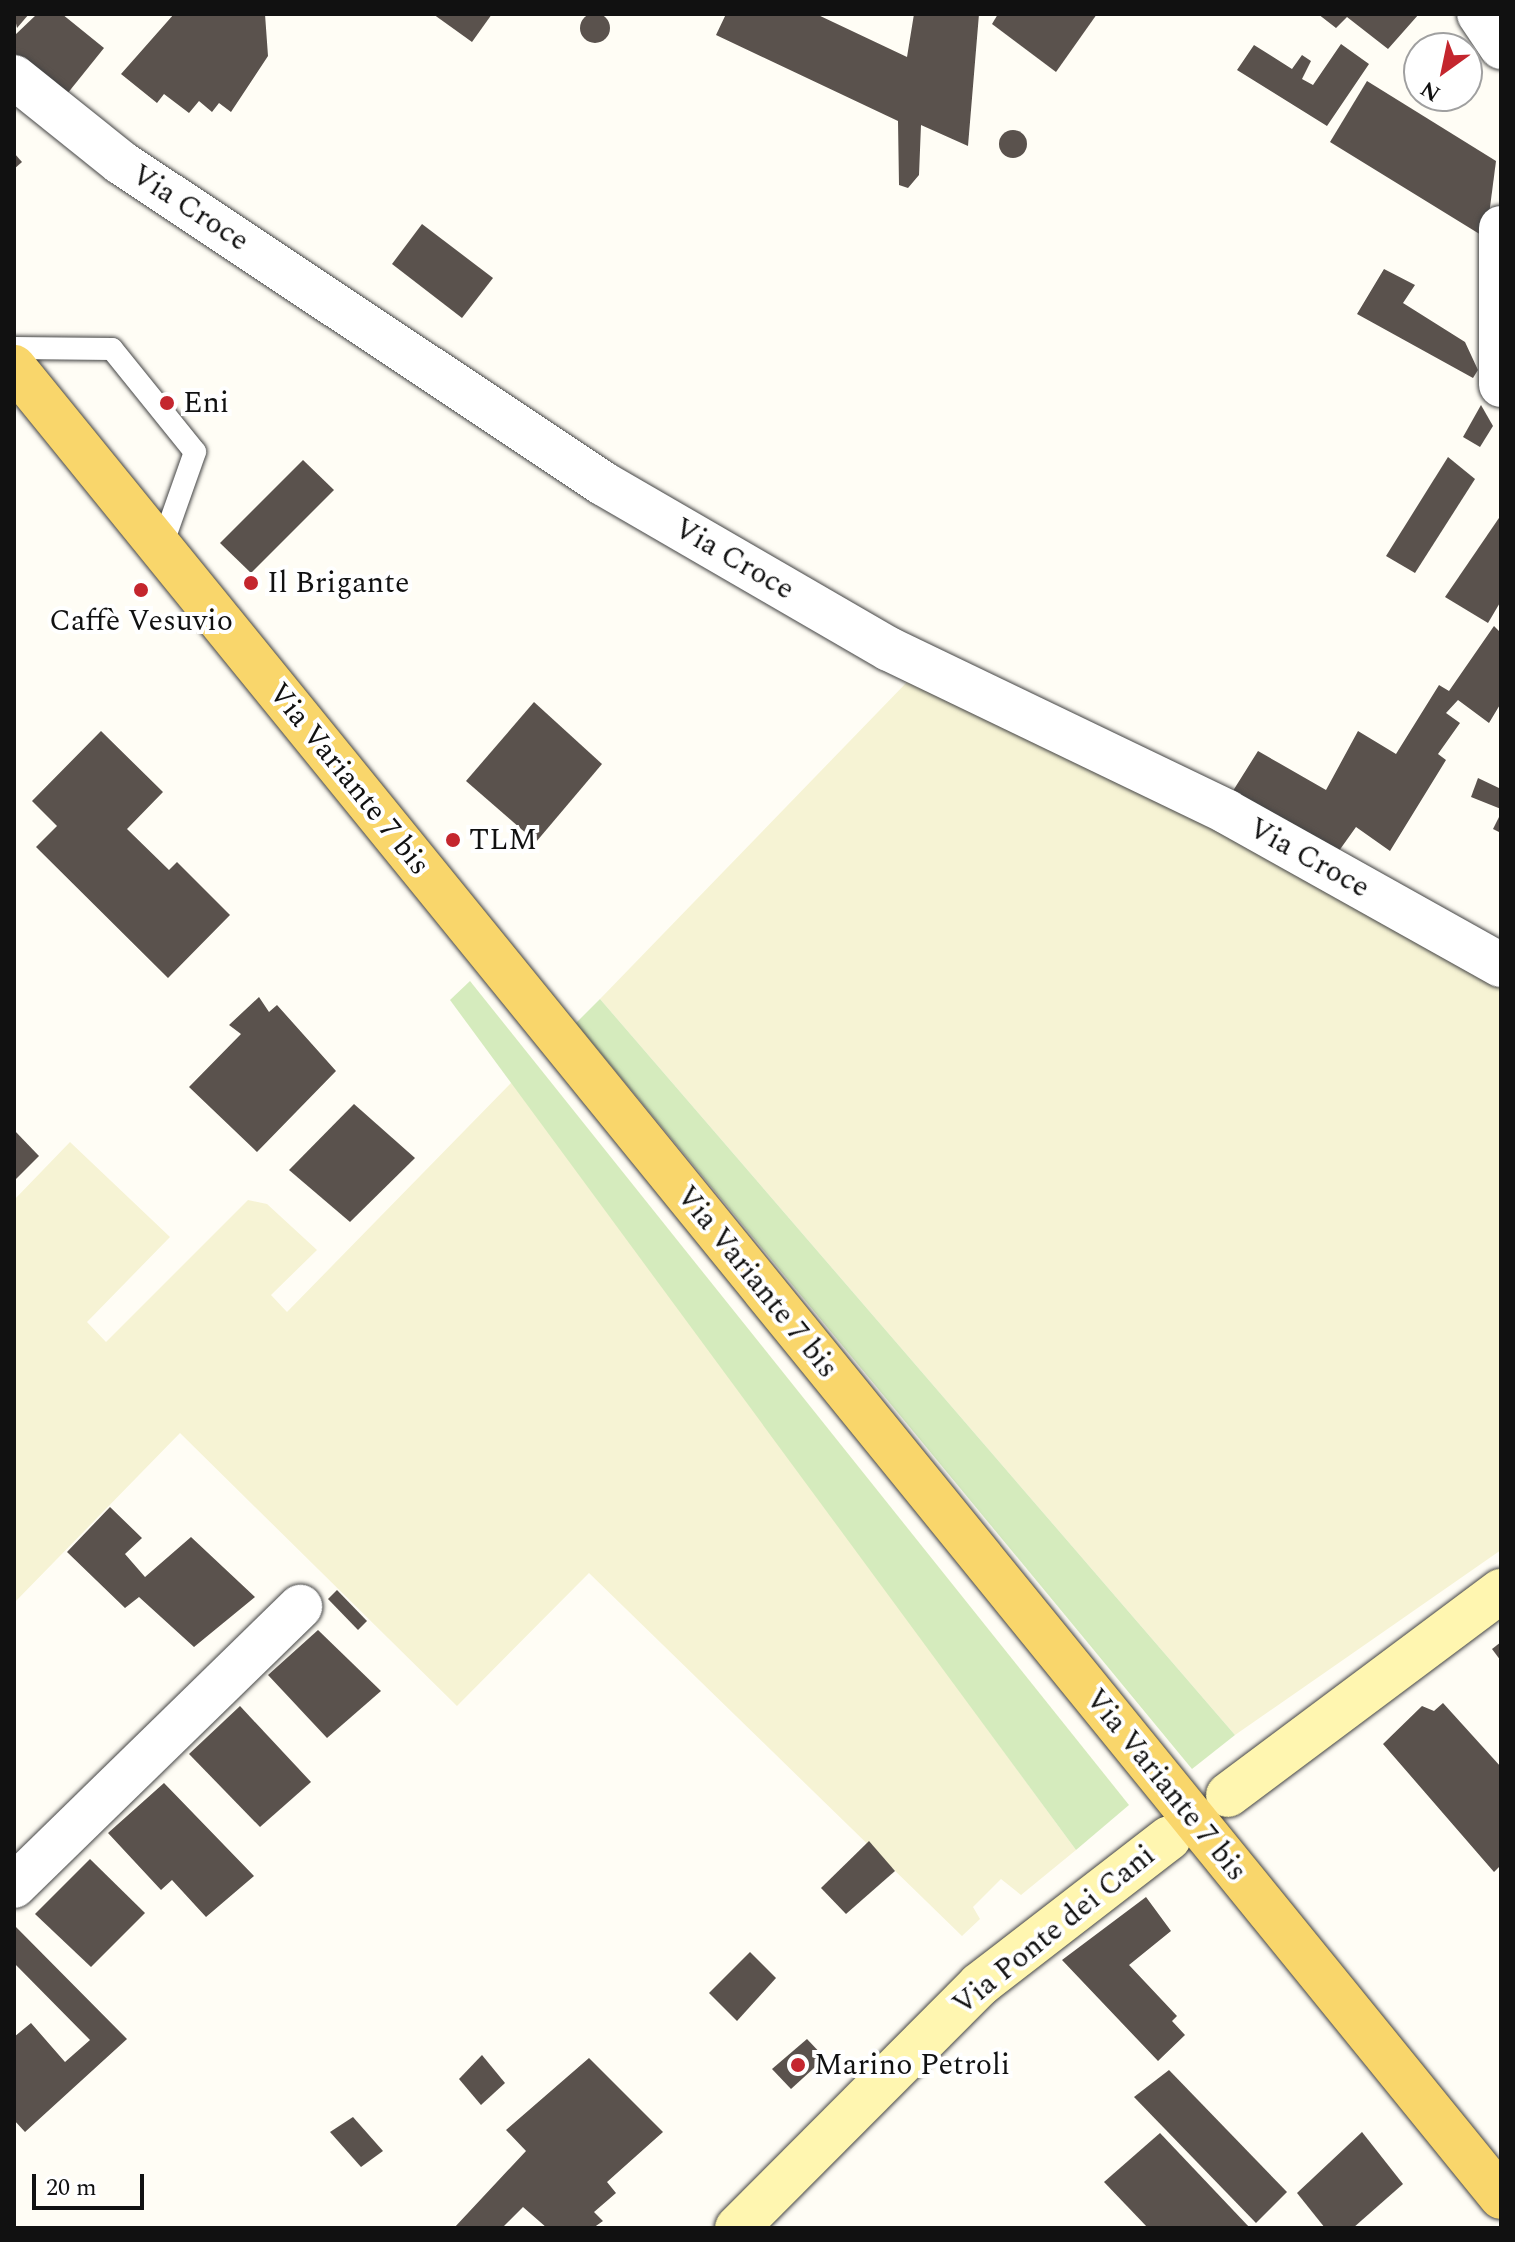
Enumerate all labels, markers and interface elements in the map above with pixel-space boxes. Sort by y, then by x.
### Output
north arrow [1403,32,1483,112]
text: N [1414,72,1447,110]
street label: Via Croce [125,157,255,259]
place label: Eni [183,385,229,421]
marker: Eni [158,394,176,412]
street label: Via Croce [668,510,800,608]
place label: Il Brigante [267,565,409,601]
marker: Il Brigante [242,574,260,592]
marker: Caffè Vesuvio [132,581,150,599]
place label: Caffè Vesuvio [49,603,233,639]
street label: Via Variante 7 bis [260,676,438,882]
street label: Via Croce [1242,810,1376,906]
place label: TLM [469,822,537,858]
marker: TLM [444,831,462,849]
street label: Via Variante 7 bis [668,1179,846,1385]
street label: Via Variante 7 bis [1077,1682,1255,1888]
street label: Via Ponte dei Cani [946,1837,1162,2023]
place label: Marino Petroli [814,2047,1010,2083]
marker: Marino Petroli [789,2056,807,2074]
scale bar [36,2158,148,2208]
text: 20 m [46,2170,97,2206]

